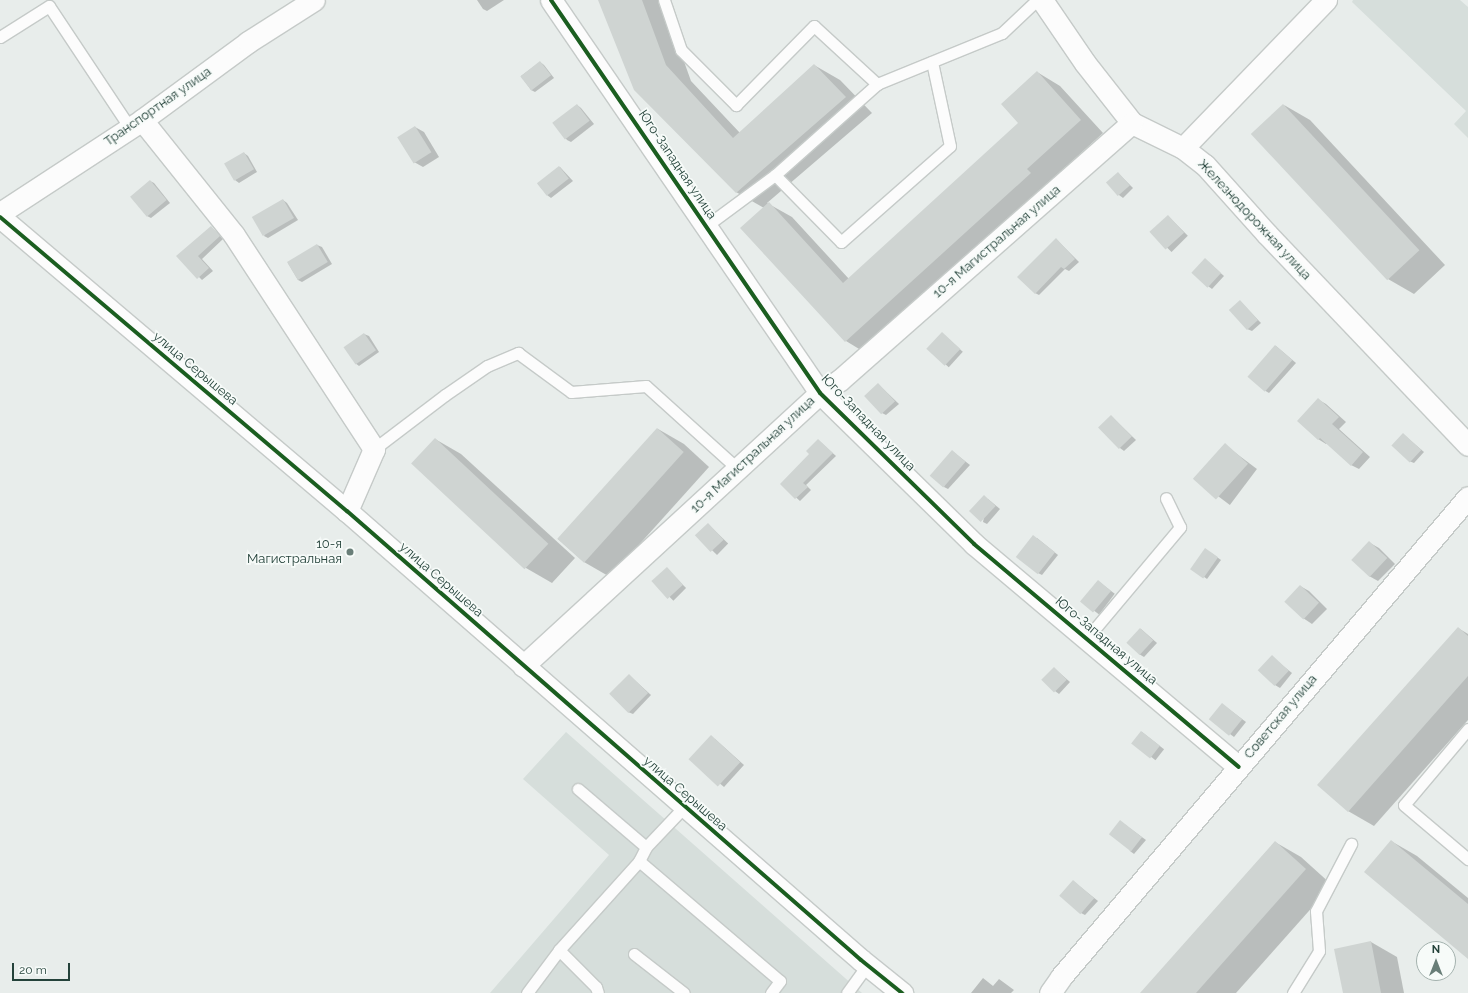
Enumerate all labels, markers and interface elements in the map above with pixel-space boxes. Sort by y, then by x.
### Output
street label: Транспортная улица [101,64,215,150]
street label: Юго-Западная улица [635,107,719,223]
street label: Железнодорожная улица [1194,156,1314,284]
street label: 10-я Магистральная улица [930,182,1064,302]
street label: улица Серышева [150,329,240,409]
street label: Юго-Западная улица [818,371,918,475]
street label: 10-я Магистральная улица [688,393,818,517]
place label: 10-я Магистральная [247,537,342,568]
street label: улица Серышева [396,539,486,621]
marker: 10-я Магистральная [345,547,355,557]
street label: Юго-Западная улица [1052,594,1160,688]
street label: Советская улица [1241,672,1321,762]
street label: улица Серышева [640,753,730,835]
north arrow [1416,941,1456,981]
text: N [1432,943,1440,956]
scale bar [14,955,72,981]
text: 20 m [19,963,47,977]

